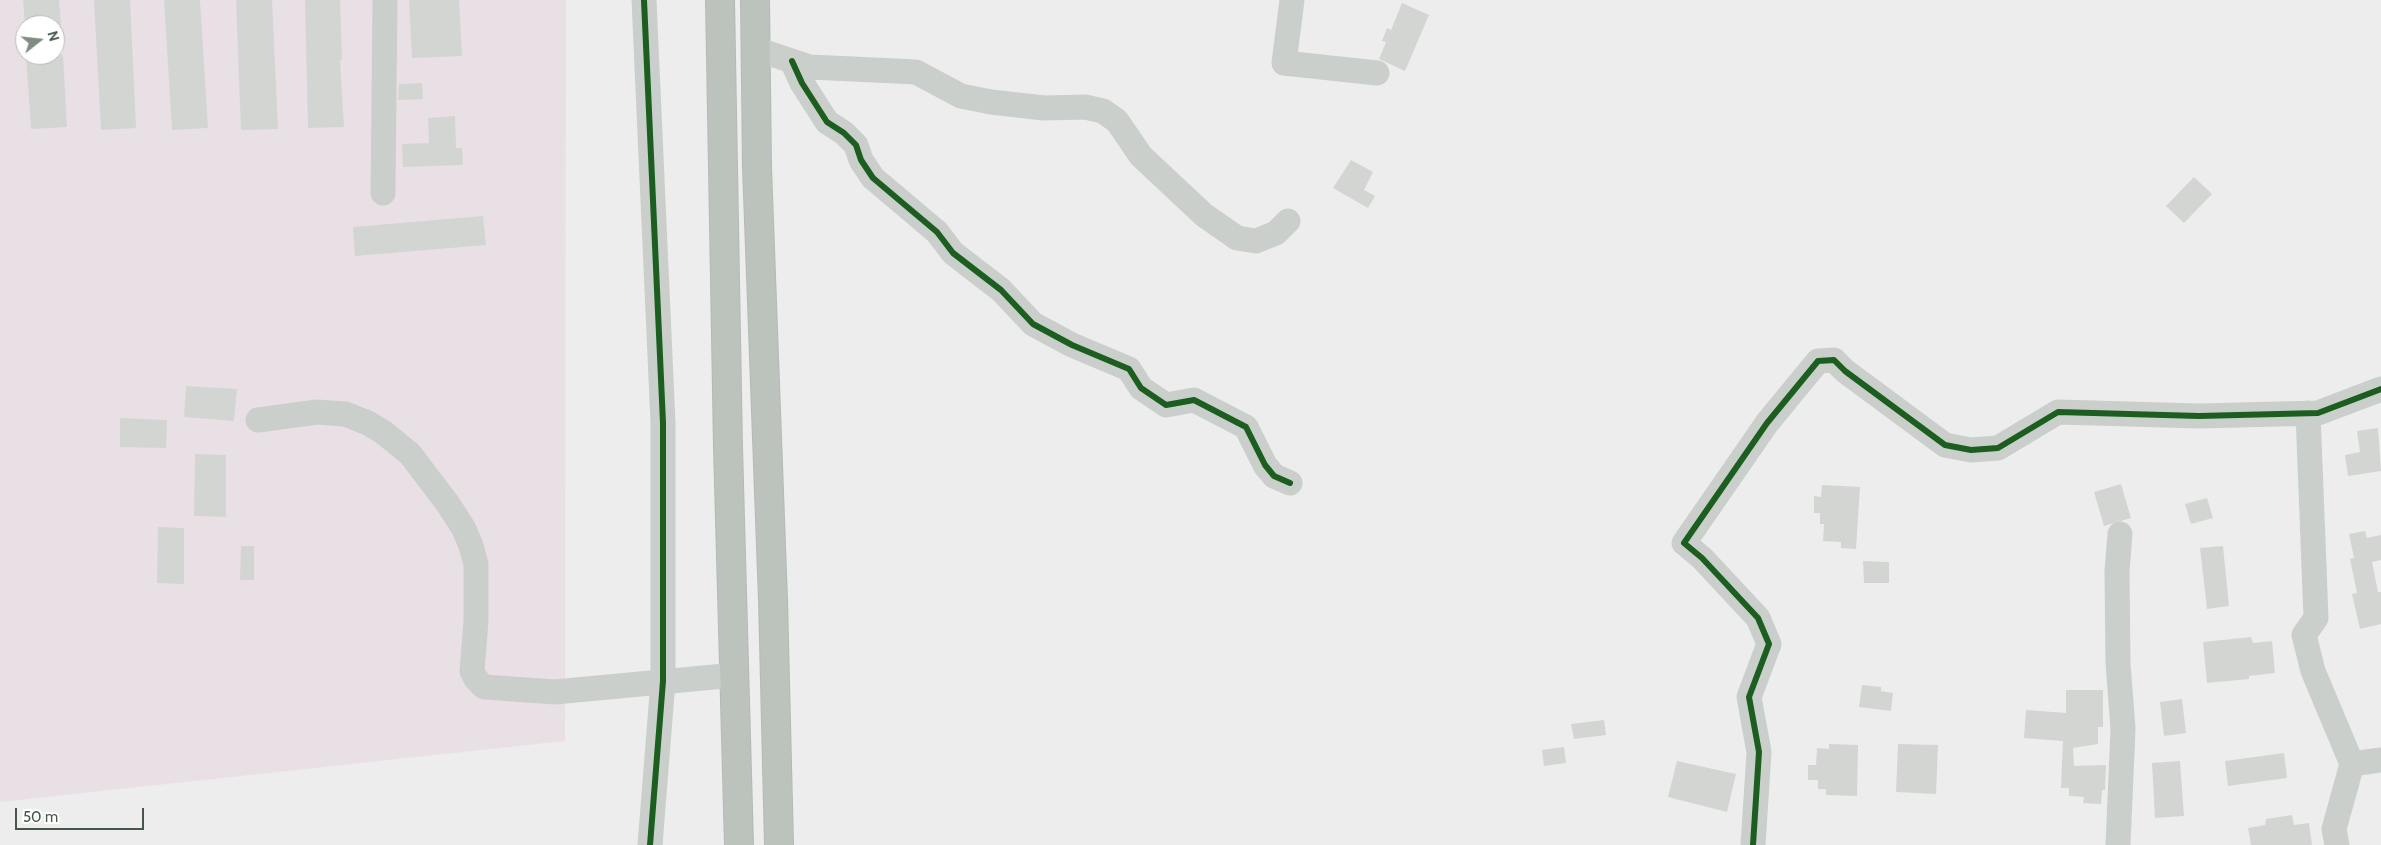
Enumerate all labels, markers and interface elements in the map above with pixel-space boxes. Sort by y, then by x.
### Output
north arrow [15,15,65,65]
text: N [43,29,63,43]
scale bar [18,798,146,830]
text: 50 m [23,808,58,826]

